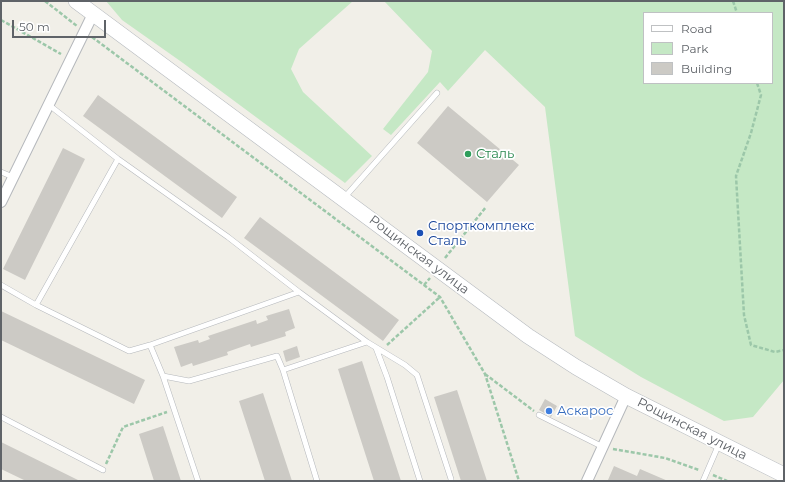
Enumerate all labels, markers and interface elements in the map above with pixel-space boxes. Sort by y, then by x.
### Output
scale bar [14,12,108,38]
legend [643,12,773,84]
text: 50 m [19,19,50,34]
text: Road [681,21,712,36]
text: Park [681,41,708,56]
text: Building [681,61,732,76]
place label: Сталь [476,146,514,162]
marker: Сталь [463,149,473,159]
street label: Рощинская улица [366,212,472,298]
place label: Спорткомплекс Сталь [428,218,535,249]
marker: Спорткомплекс Сталь [415,228,425,238]
street label: Рощинская улица [634,395,750,463]
place label: Аскарос [557,403,613,419]
marker: Аскарос [544,406,554,416]

